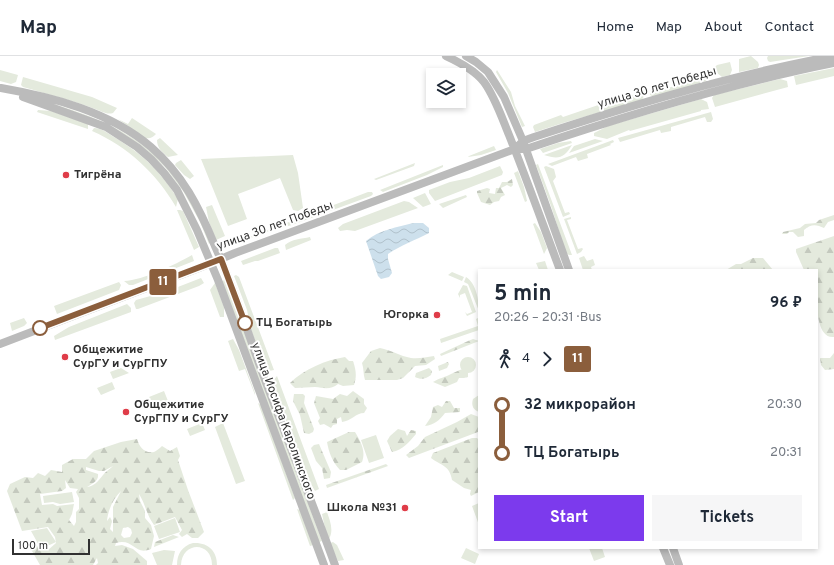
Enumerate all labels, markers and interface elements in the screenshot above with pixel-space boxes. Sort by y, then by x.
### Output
text: Map [20,16,57,40]
text: Home [597,19,634,36]
text: Map [656,19,682,36]
text: About [704,19,743,36]
text: Contact [765,19,814,36]
street label: улица 30 лет Победы [596,63,718,113]
map controls [426,68,466,108]
button: layers [426,68,466,108]
place label: Тигрёна [74,167,121,183]
marker: Тигрёна [61,170,71,180]
street label: улица 30 лет Победы [215,197,335,255]
line badge: 11 [145,269,181,295]
text: 11 [157,273,169,290]
text: 5 min [494,281,551,308]
text: 96 ₽ [770,294,802,313]
place label: Югорка [383,307,429,323]
marker: Югорка [432,310,442,320]
text: 20:26 – 20:31 · Bus [494,310,602,326]
marker: ТЦ Богатырь [237,315,253,331]
place label: ТЦ Богатырь [256,315,333,331]
unlabelled marker [32,320,48,336]
street label: улица Иосифа Каролинского [247,340,319,502]
place label: Общежитие СурГУ и СурГПУ [73,342,167,372]
icon: walk [494,348,516,370]
icon: forward [536,348,558,370]
text: 11 [572,350,583,367]
text: 4 [522,351,530,367]
marker: Общежитие СурГУ и СурГПУ [60,352,70,362]
text: 32 микрорайон [524,396,636,415]
place label: Общежитие СурГПУ и СурГУ [134,397,228,427]
text: 20:30 [767,397,802,413]
marker: Общежитие СурГПУ и СурГУ [121,407,131,417]
text: ТЦ Богатырь [524,444,619,463]
text: 20:31 [770,445,802,461]
button: Start [494,495,644,541]
button: Tickets [652,495,802,541]
place label: Школа №31 [327,500,397,516]
marker: Школа №31 [400,503,410,513]
scale bar [12,537,90,556]
text: 100 m [18,539,48,553]

